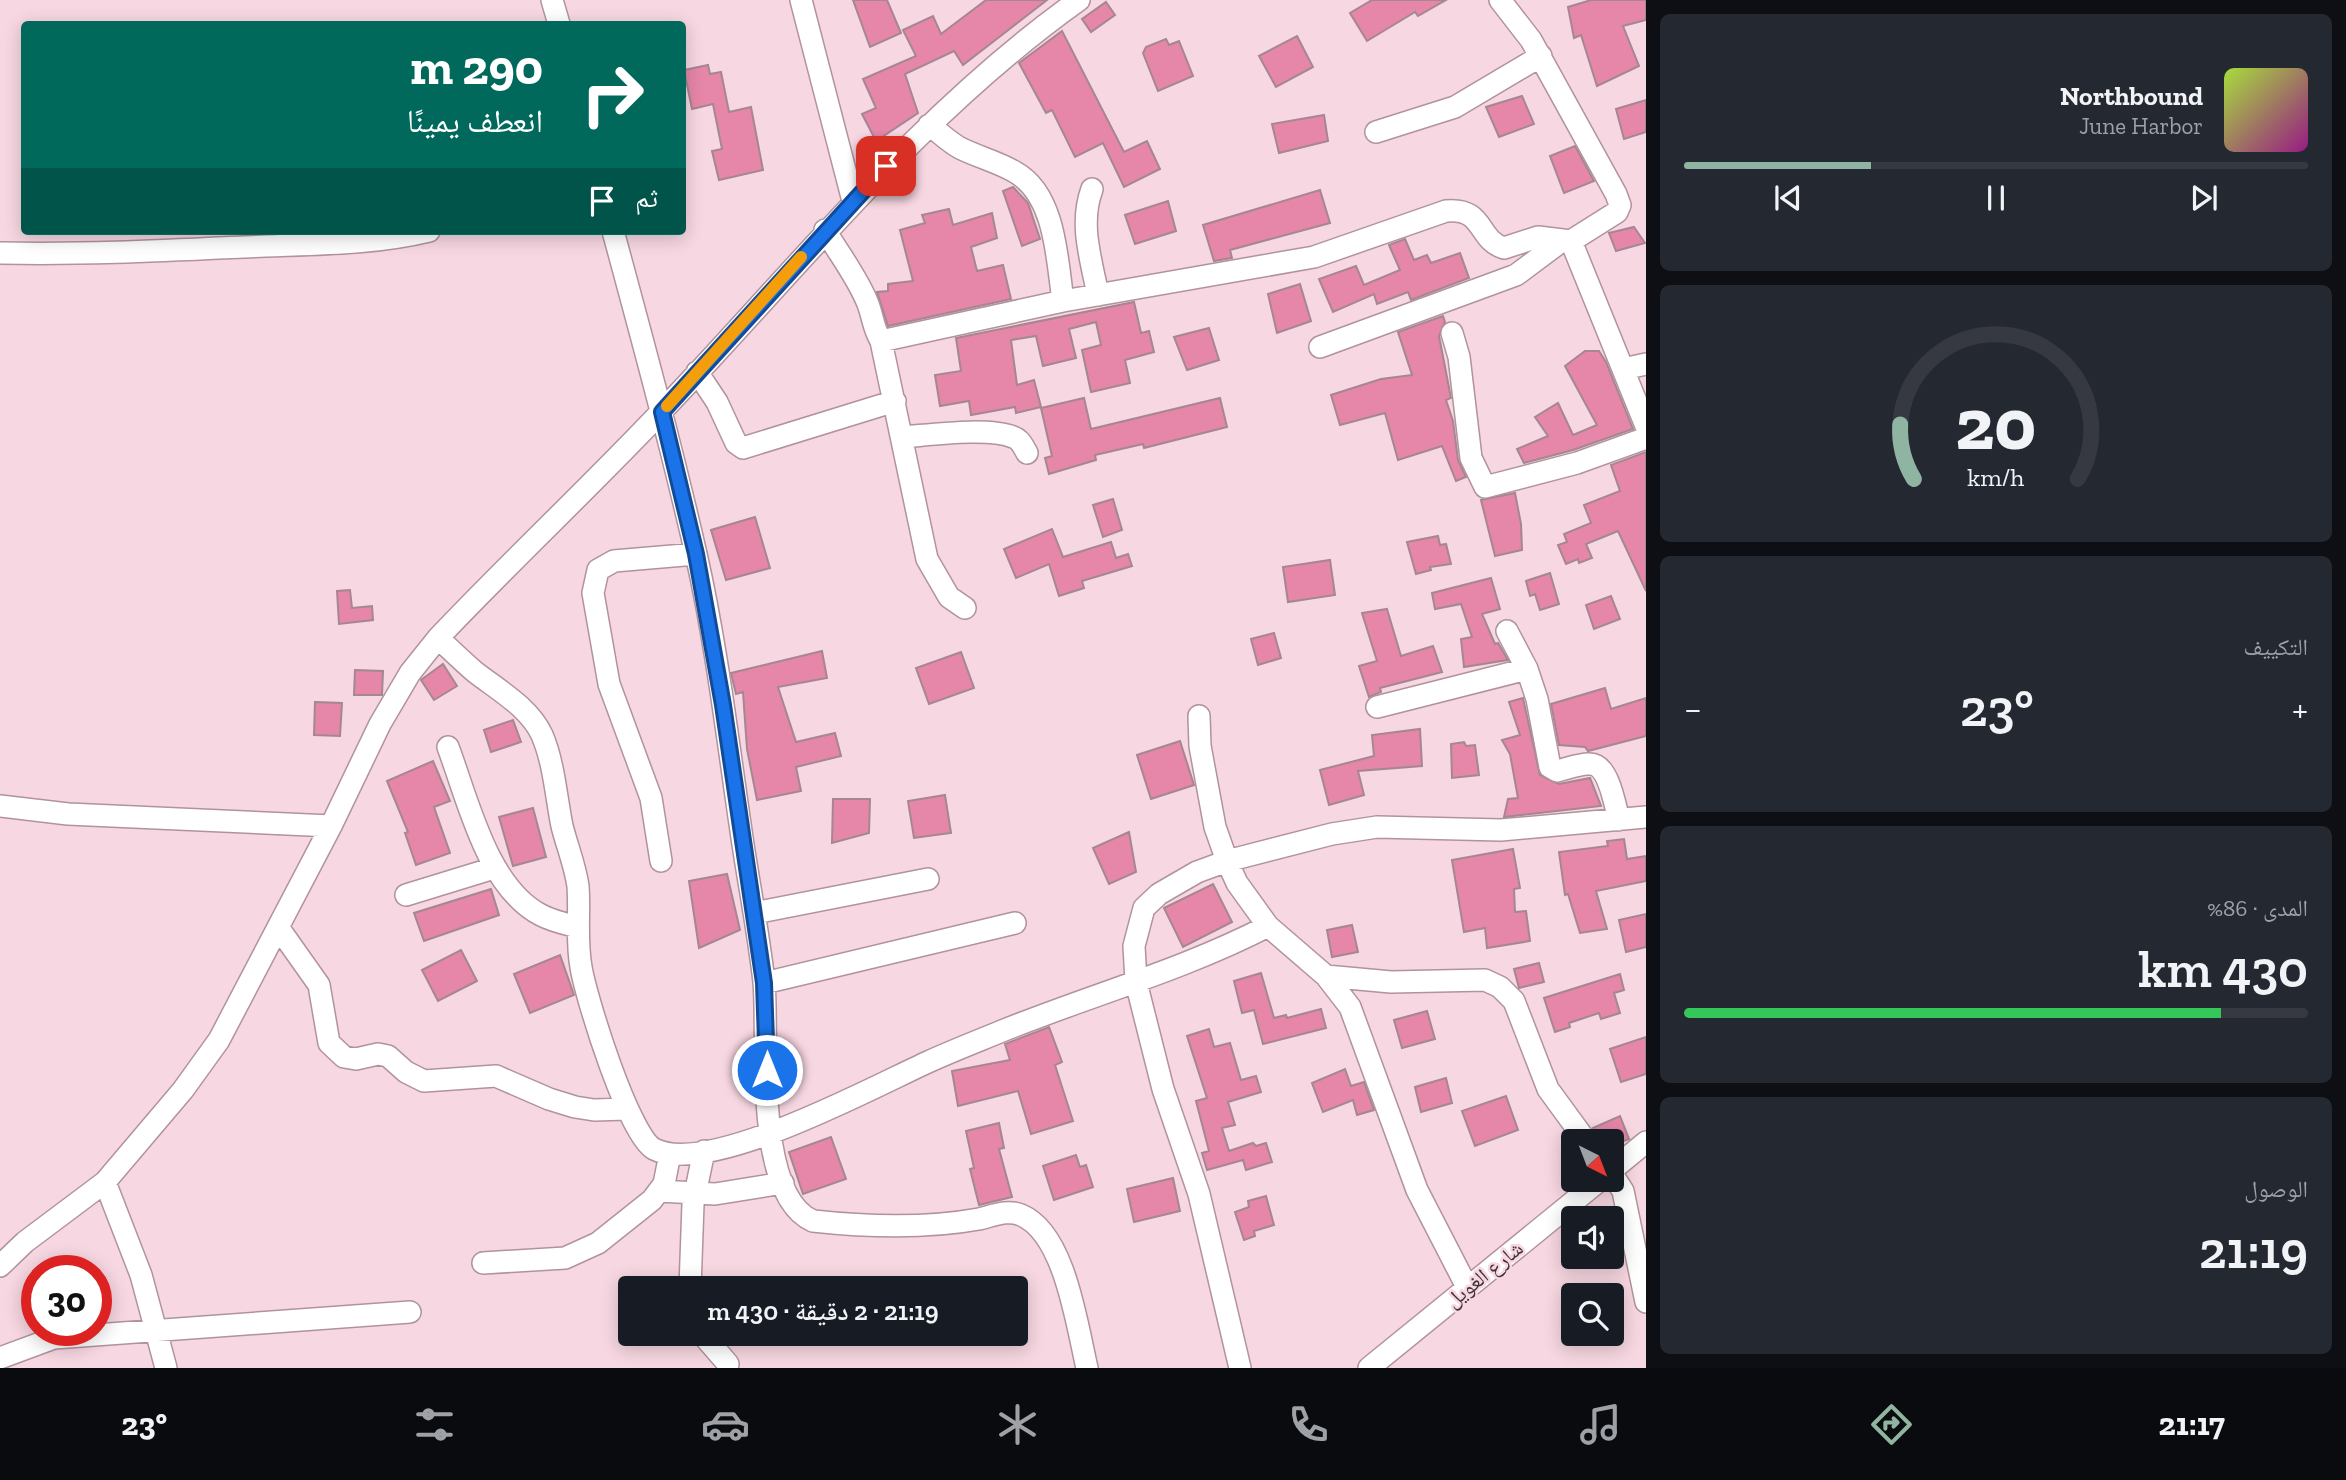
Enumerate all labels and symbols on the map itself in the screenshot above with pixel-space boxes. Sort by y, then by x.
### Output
pin [856,136,916,196]
position arrow [730,1033,804,1107]
north arrow [1561,1129,1624,1192]
street label: شارع الغويل [1440,1235,1528,1314]
speed limit sign: 30 [21,1255,112,1346]

